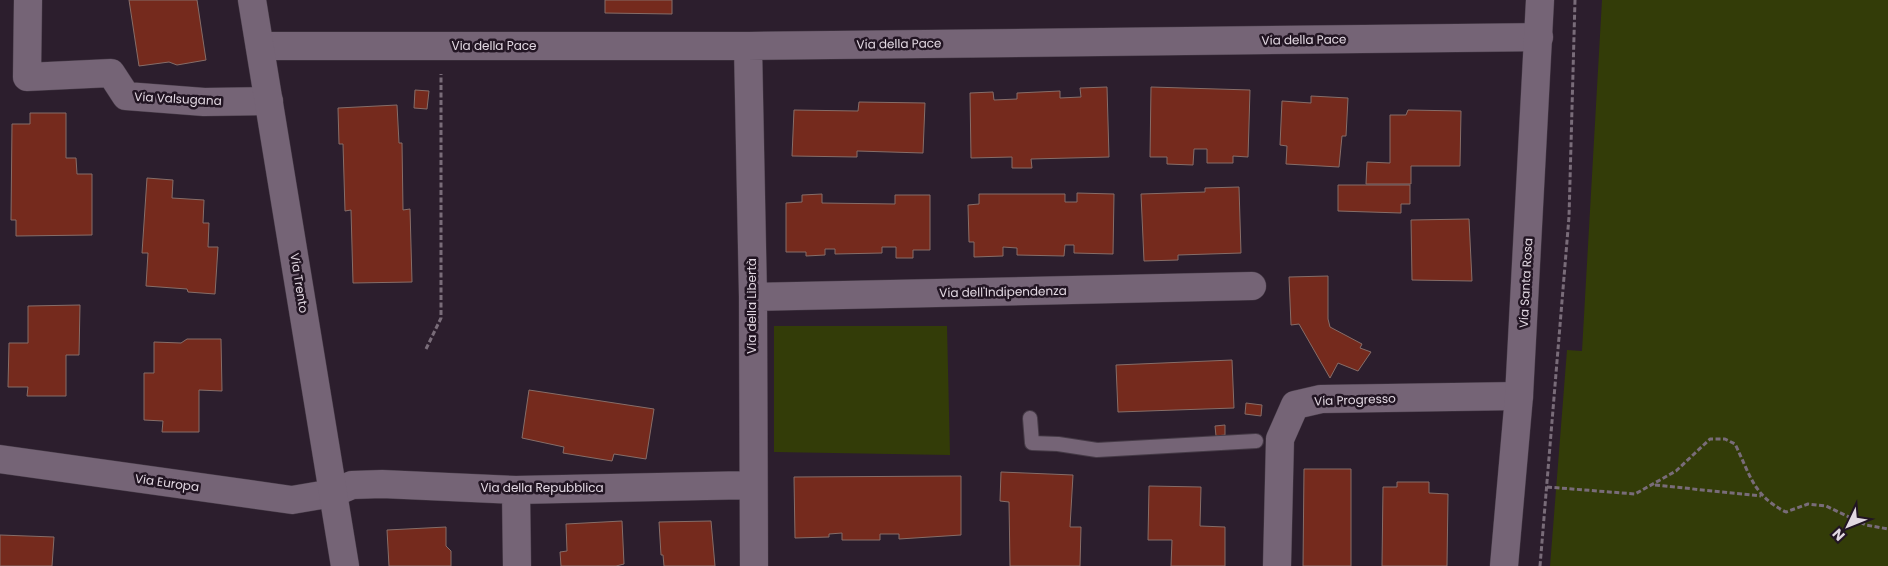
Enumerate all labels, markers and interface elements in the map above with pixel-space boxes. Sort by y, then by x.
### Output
street label: Via della Pace [1261,30,1347,49]
street label: Via della Pace [856,34,942,53]
street label: Via della Pace [452,37,536,54]
street label: Via Valsugana [134,88,222,109]
street label: Via Santa Rosa [1515,237,1536,328]
street label: Via Trento [286,252,313,314]
street label: Via della Libertà [743,258,760,354]
street label: Via dell'Indipendenza [939,282,1067,301]
street label: Via Progresso [1314,390,1396,409]
street label: Via Europa [134,470,200,495]
street label: Via della Repubblica [480,479,604,496]
north arrow [1823,501,1873,551]
text: N [1828,524,1849,546]

